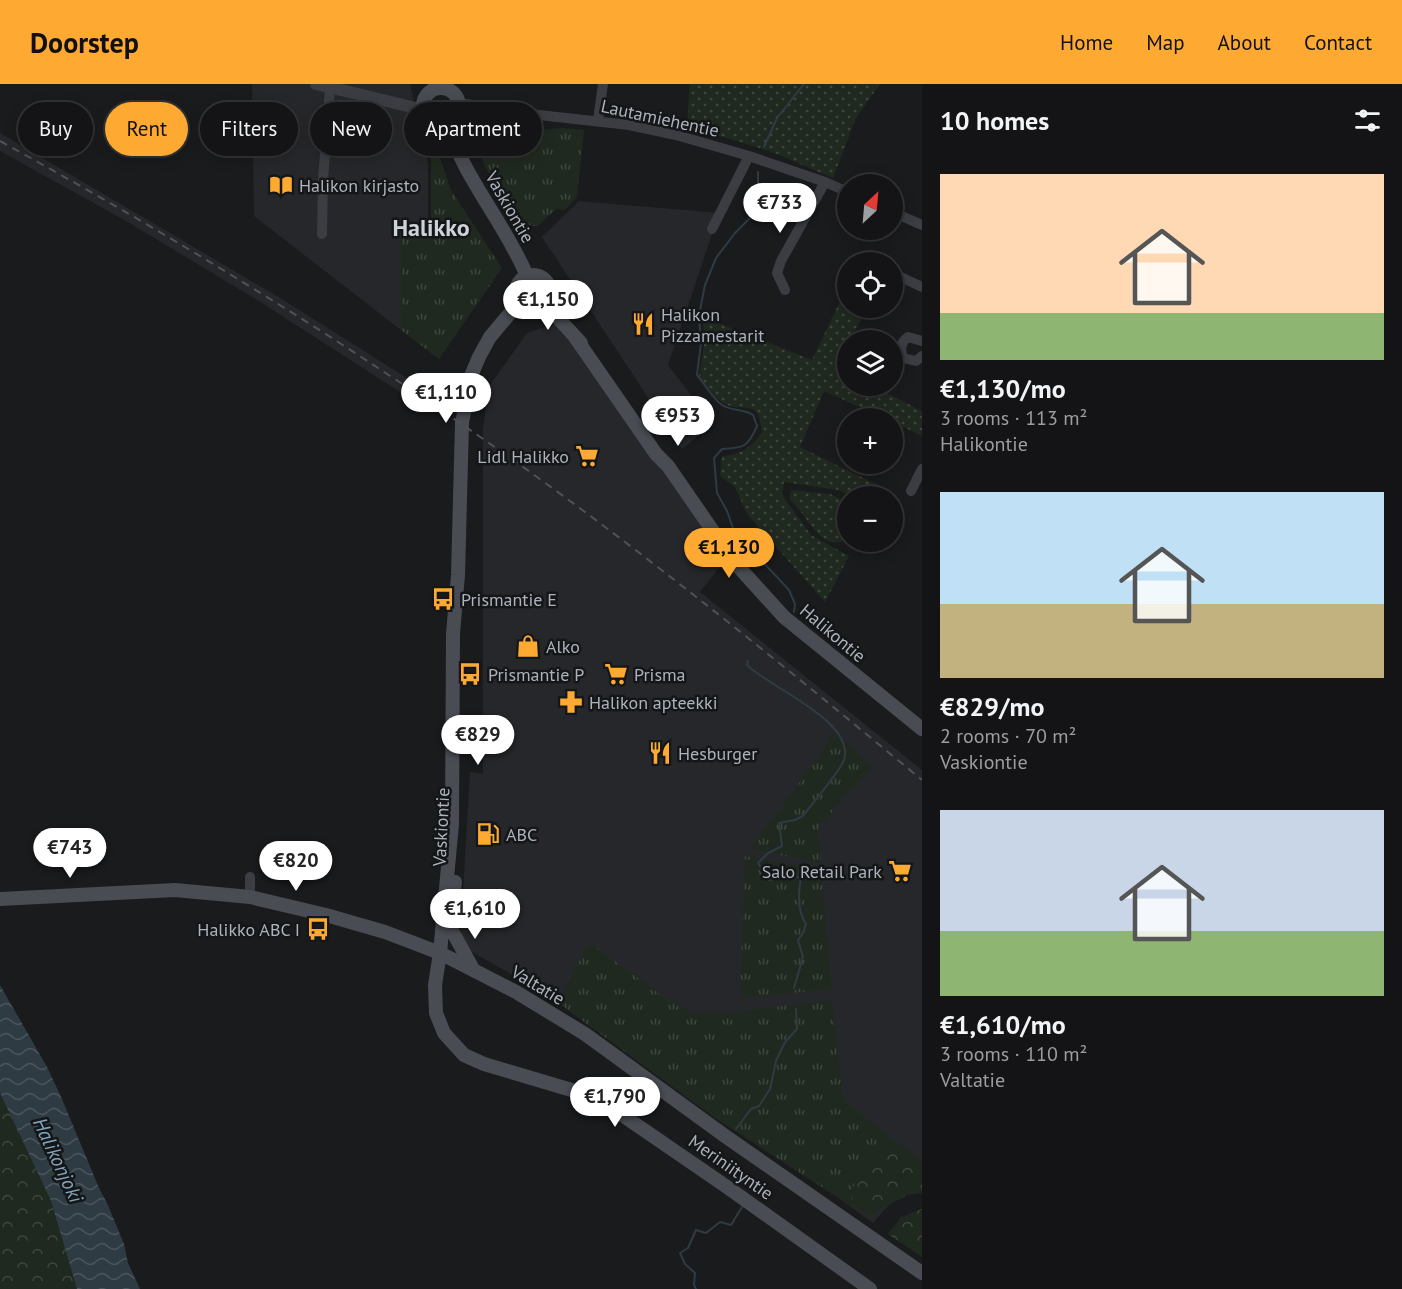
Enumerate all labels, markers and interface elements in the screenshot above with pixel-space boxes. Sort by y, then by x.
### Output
text: Doorstep [30,24,139,61]
text: Home [1060,29,1113,56]
text: Map [1146,29,1185,56]
text: About [1218,29,1271,56]
text: Contact [1304,29,1372,56]
street label: Lautamiehentie [599,94,721,142]
chip: Buy [18,102,93,156]
chip: Rent [105,102,188,156]
chip: Filters [200,102,298,156]
chip: New [310,102,392,156]
chip: Apartment [404,102,542,156]
text: 10 homes [940,104,1049,137]
icon: filters [1351,104,1384,137]
street label: Vaskiontie [480,166,540,247]
library icon: Halikon kirjasto [268,172,294,198]
place label: Halikon kirjasto [299,174,419,197]
north arrow [837,174,903,240]
map controls [837,174,903,552]
pin: €733 [744,183,816,234]
text: €733 [757,189,803,215]
district label: Halikko [392,212,470,243]
icon: home [1108,213,1216,321]
button: locate [837,252,903,318]
pin: €1,150 [499,280,597,331]
text: €1,150 [517,286,579,312]
place label: Halikon Pizzamestarit [661,303,764,347]
restaurant icon: Halikon Pizzamestarit [630,311,656,337]
button: layers [837,330,903,396]
text: €1,130/mo [940,372,1066,405]
pin: €1,110 [397,373,495,424]
text: €1,110 [415,379,477,405]
pin: €953 [642,396,714,447]
text: €953 [655,402,701,428]
text: 3 rooms · 113 m² [940,405,1087,431]
button: + [837,408,903,474]
text: Halikontie [940,431,1028,457]
supermarket icon: Lidl Halikko [574,443,600,469]
place label: Lidl Halikko [477,445,569,468]
button: − [837,486,903,552]
pin: €1,130 [680,528,778,579]
icon: home [1108,531,1216,639]
text: €1,130 [698,534,760,560]
bus stop icon: Prismantie E [430,586,456,612]
place label: Prismantie E [461,588,557,611]
street label: Halikontie [795,599,871,667]
shop icon: Alko [515,633,541,659]
place label: Alko [546,635,580,658]
bus stop icon: Prismantie P [457,661,483,687]
supermarket icon: Prisma [603,661,629,687]
place label: Prismantie P [488,663,584,686]
place label: Prisma [634,663,686,686]
pharmacy icon: Halikon apteekki [558,689,584,715]
text: €829/mo [940,690,1044,723]
place label: Halikon apteekki [589,691,718,714]
pin: €829 [442,715,514,766]
text: €829 [455,721,501,747]
text: 2 rooms · 70 m² [940,723,1076,749]
restaurant icon: Hesburger [647,740,673,766]
place label: Hesburger [678,742,757,765]
text: Vaskiontie [940,749,1028,775]
street label: Vaskiontie [427,787,455,868]
fuel station icon: ABC [475,821,501,847]
place label: ABC [506,823,537,846]
pin: €743 [34,828,106,879]
text: €743 [47,834,93,860]
pin: €820 [260,841,332,892]
text: €820 [273,847,319,873]
icon: home [1108,849,1216,957]
supermarket icon: Salo Retail Park [887,858,913,884]
place label: Salo Retail Park [762,860,882,883]
pin: €1,610 [426,889,524,940]
text: €1,610 [444,895,506,921]
bus stop icon: Halikko ABC I [305,916,331,942]
place label: Halikko ABC I [197,918,300,941]
street label: Valtatie [506,960,569,1010]
text: €1,610/mo [940,1008,1066,1041]
text: 3 rooms · 110 m² [940,1041,1087,1067]
text: Valtatie [940,1067,1005,1093]
pin: €1,790 [566,1077,664,1128]
text: €1,790 [584,1083,646,1109]
water label: Halikonjoki [27,1113,89,1208]
street label: Meriniityntie [684,1129,778,1205]

